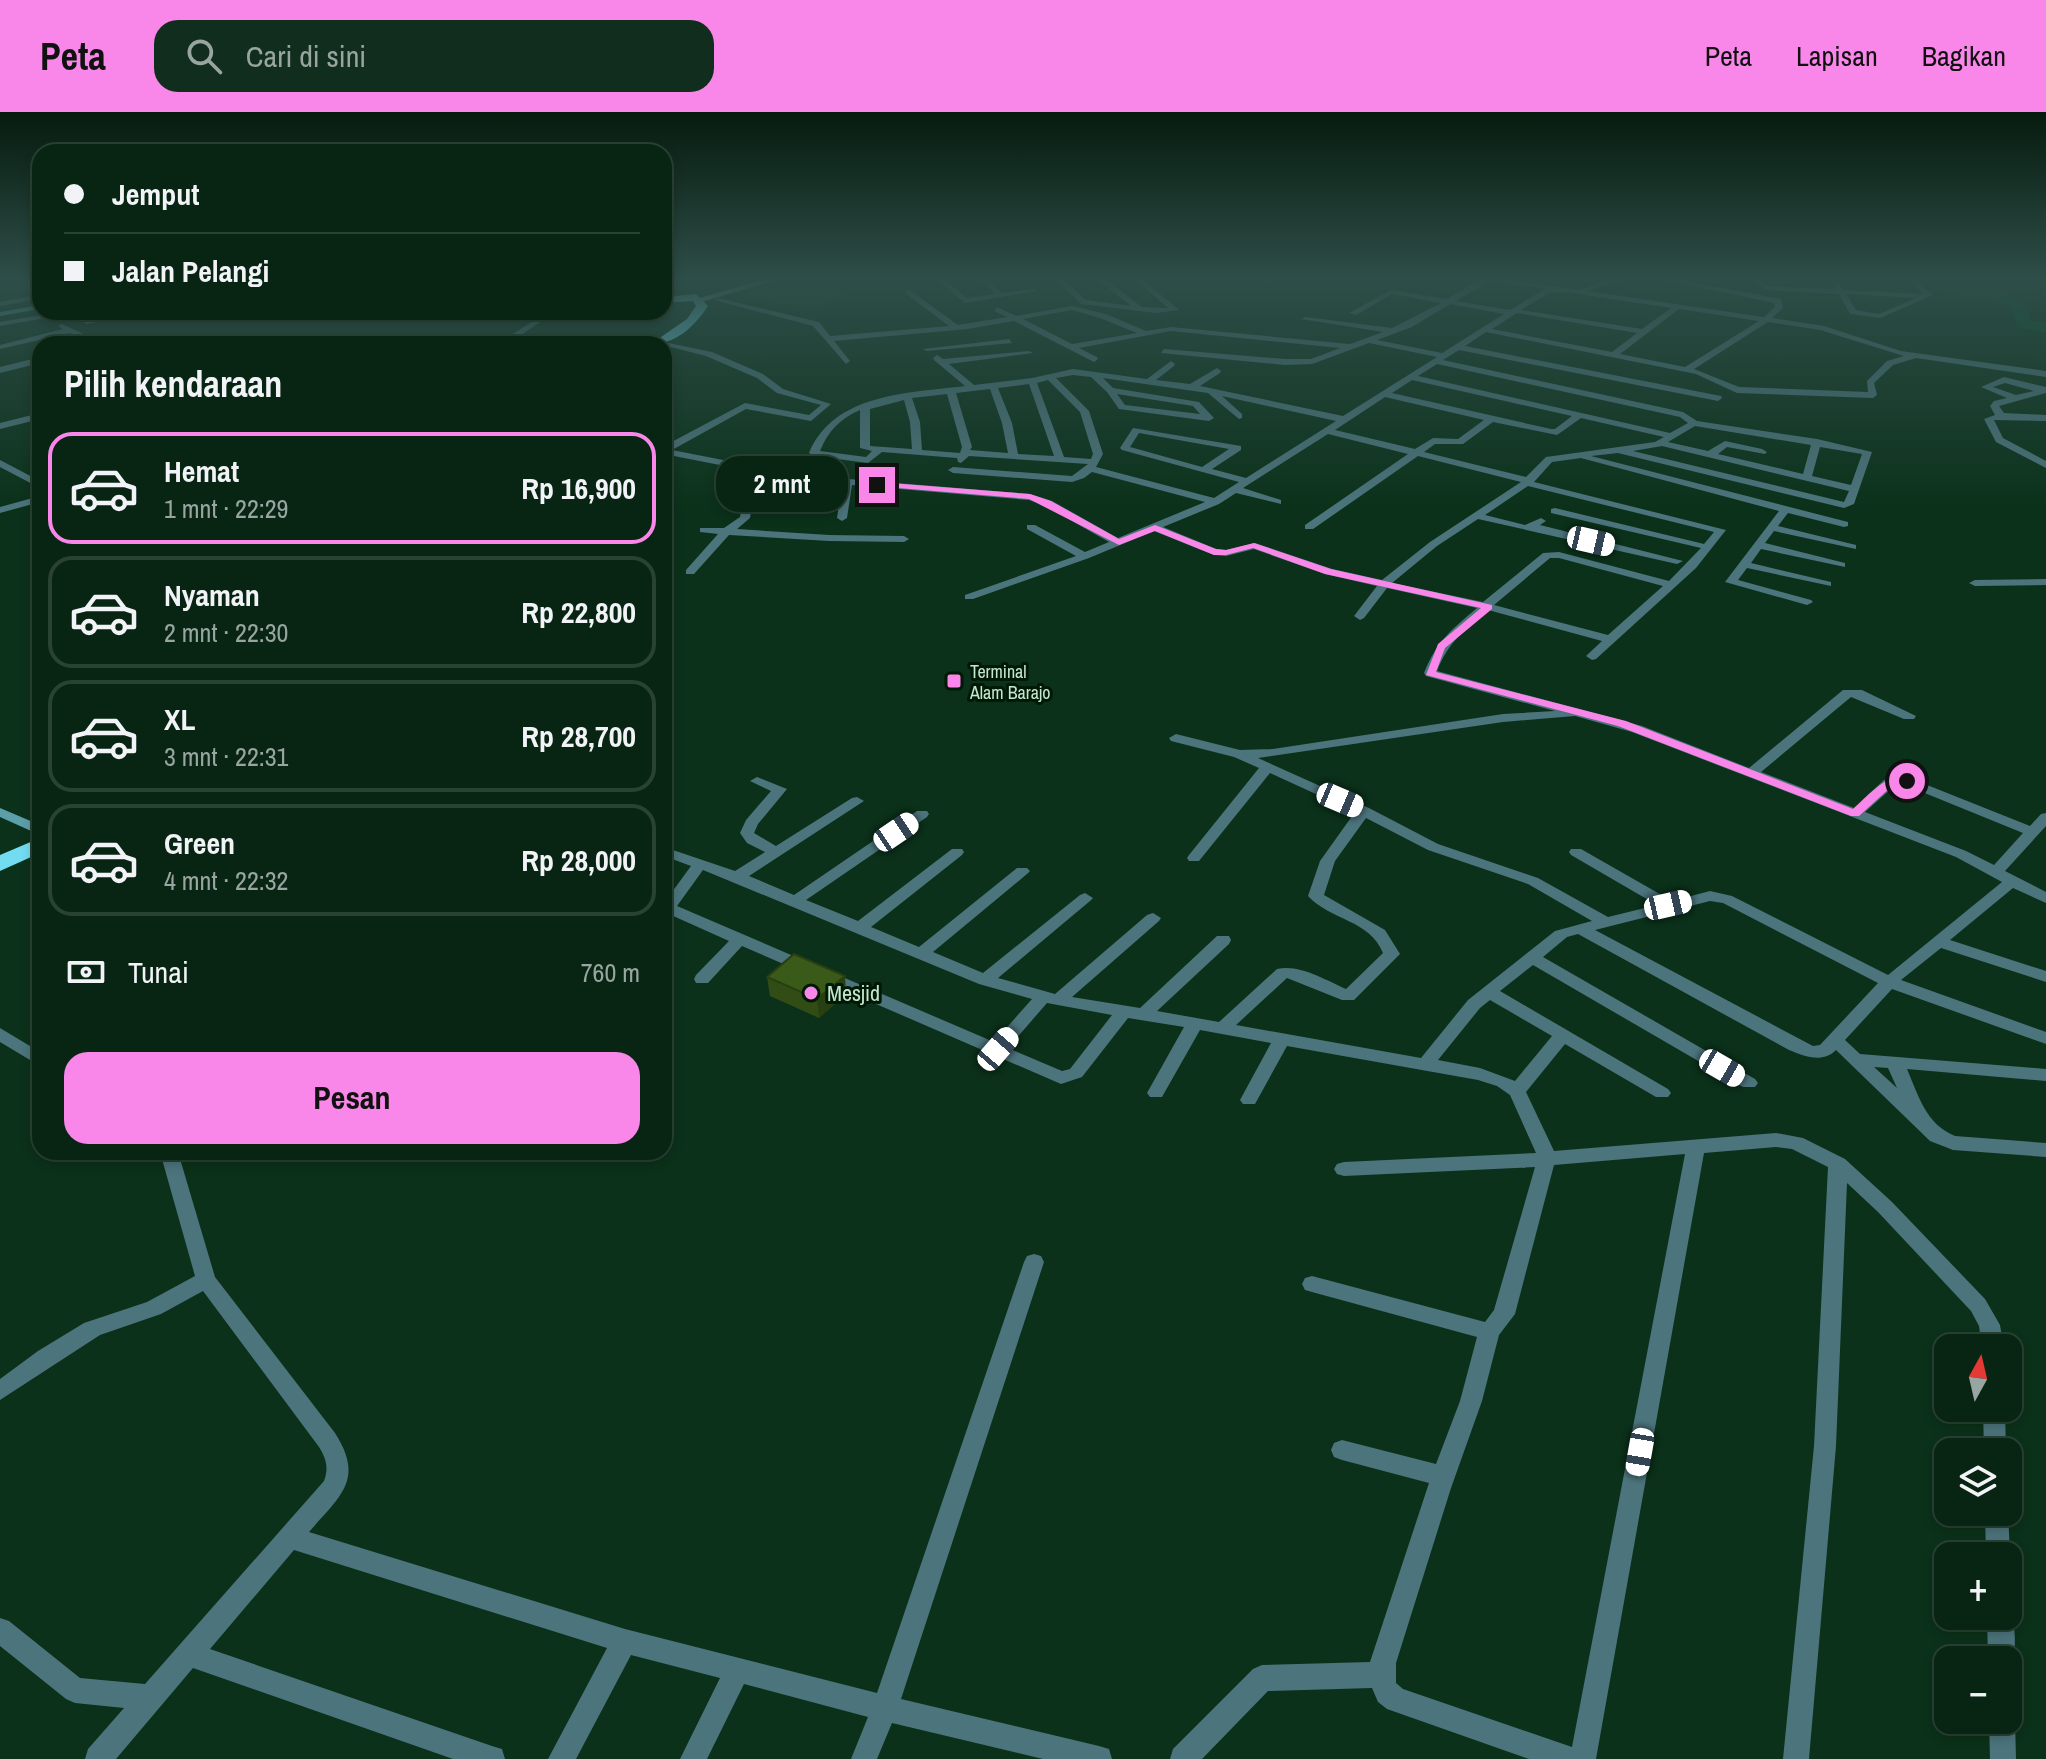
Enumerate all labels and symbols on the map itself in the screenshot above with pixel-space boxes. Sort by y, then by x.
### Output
callout: 2 mnt [717,457,849,513]
route end [859,467,895,503]
car [1565,524,1617,558]
place label: Terminal Alam Barajo [969,659,1050,705]
marker: Terminal Alam Barajo [945,672,963,690]
route start [1889,763,1925,799]
car [1313,780,1367,820]
car [869,809,923,855]
car [1642,888,1694,922]
place label: Mesjid [827,978,880,1008]
marker: Mesjid [802,984,820,1002]
car [973,1023,1023,1075]
car [1695,1046,1749,1090]
north arrow [1934,1334,2022,1422]
car [1624,1426,1656,1478]

